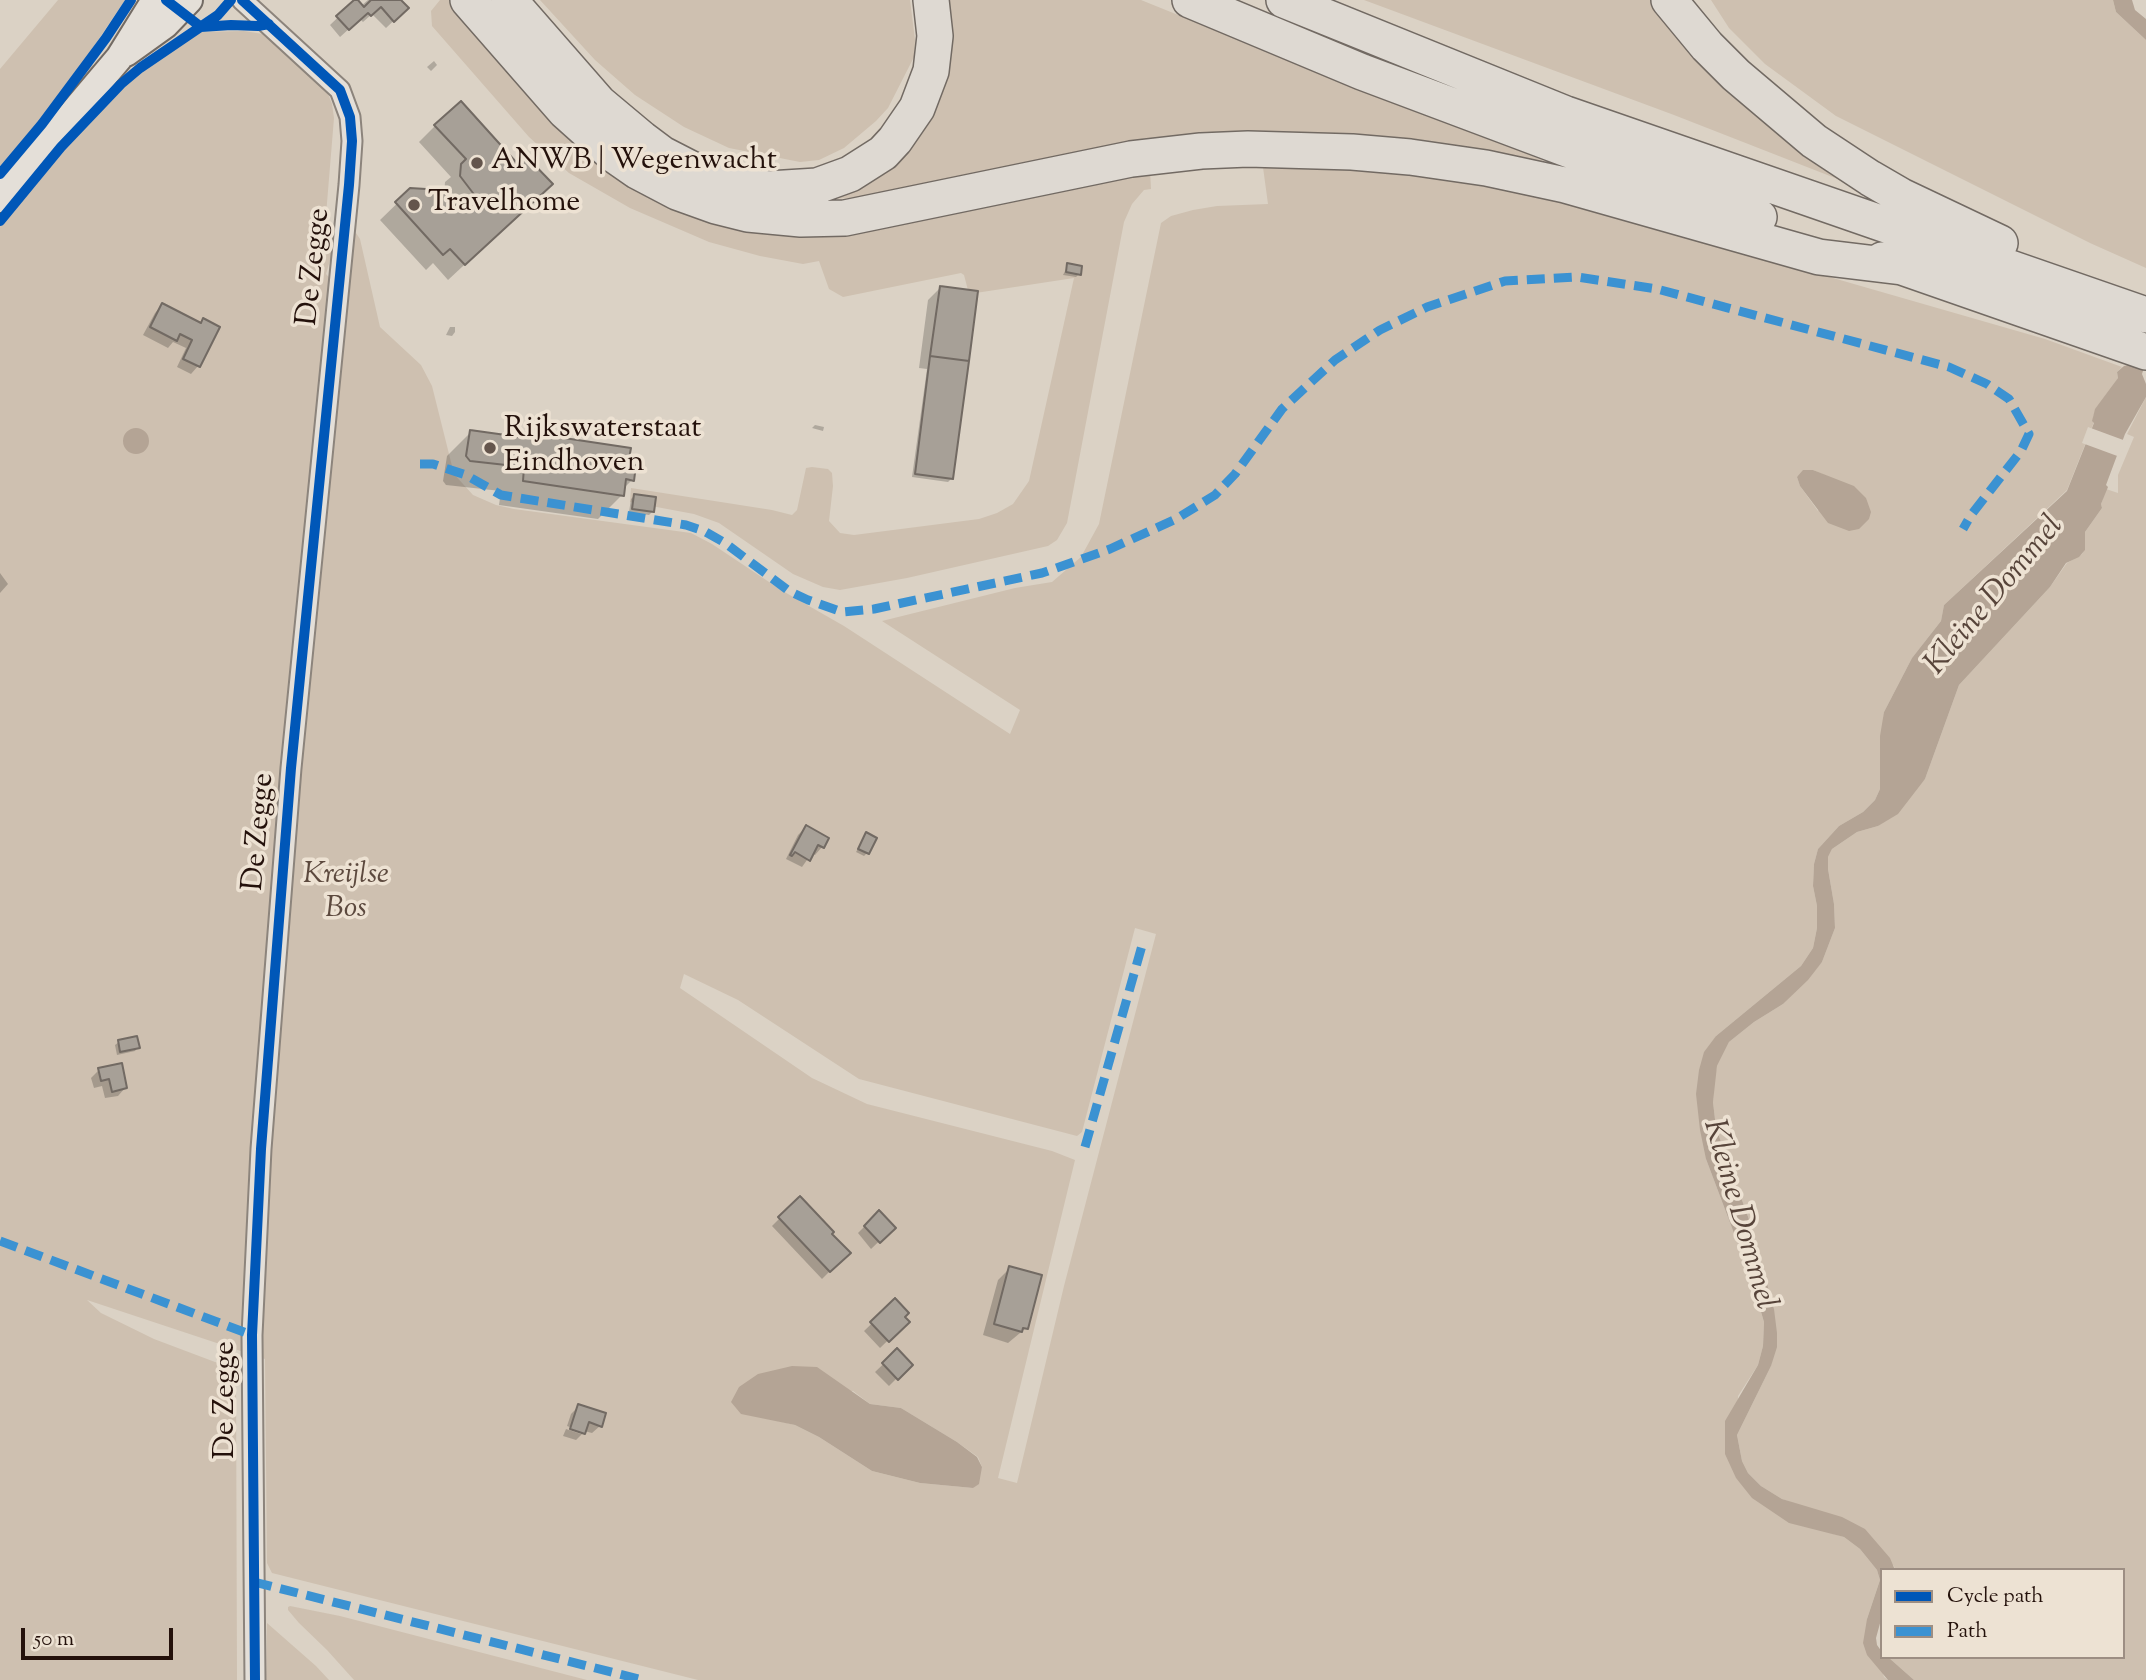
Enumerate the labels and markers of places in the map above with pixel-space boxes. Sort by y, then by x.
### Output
place label: ANWB | Wegenwacht [491,145,777,181]
marker: ANWB | Wegenwacht [469,155,485,171]
place label: Travelhome [428,187,580,223]
marker: Travelhome [406,197,422,213]
place label: Rijkswaterstaat Eindhoven [504,413,702,484]
marker: Rijkswaterstaat Eindhoven [482,440,498,456]

